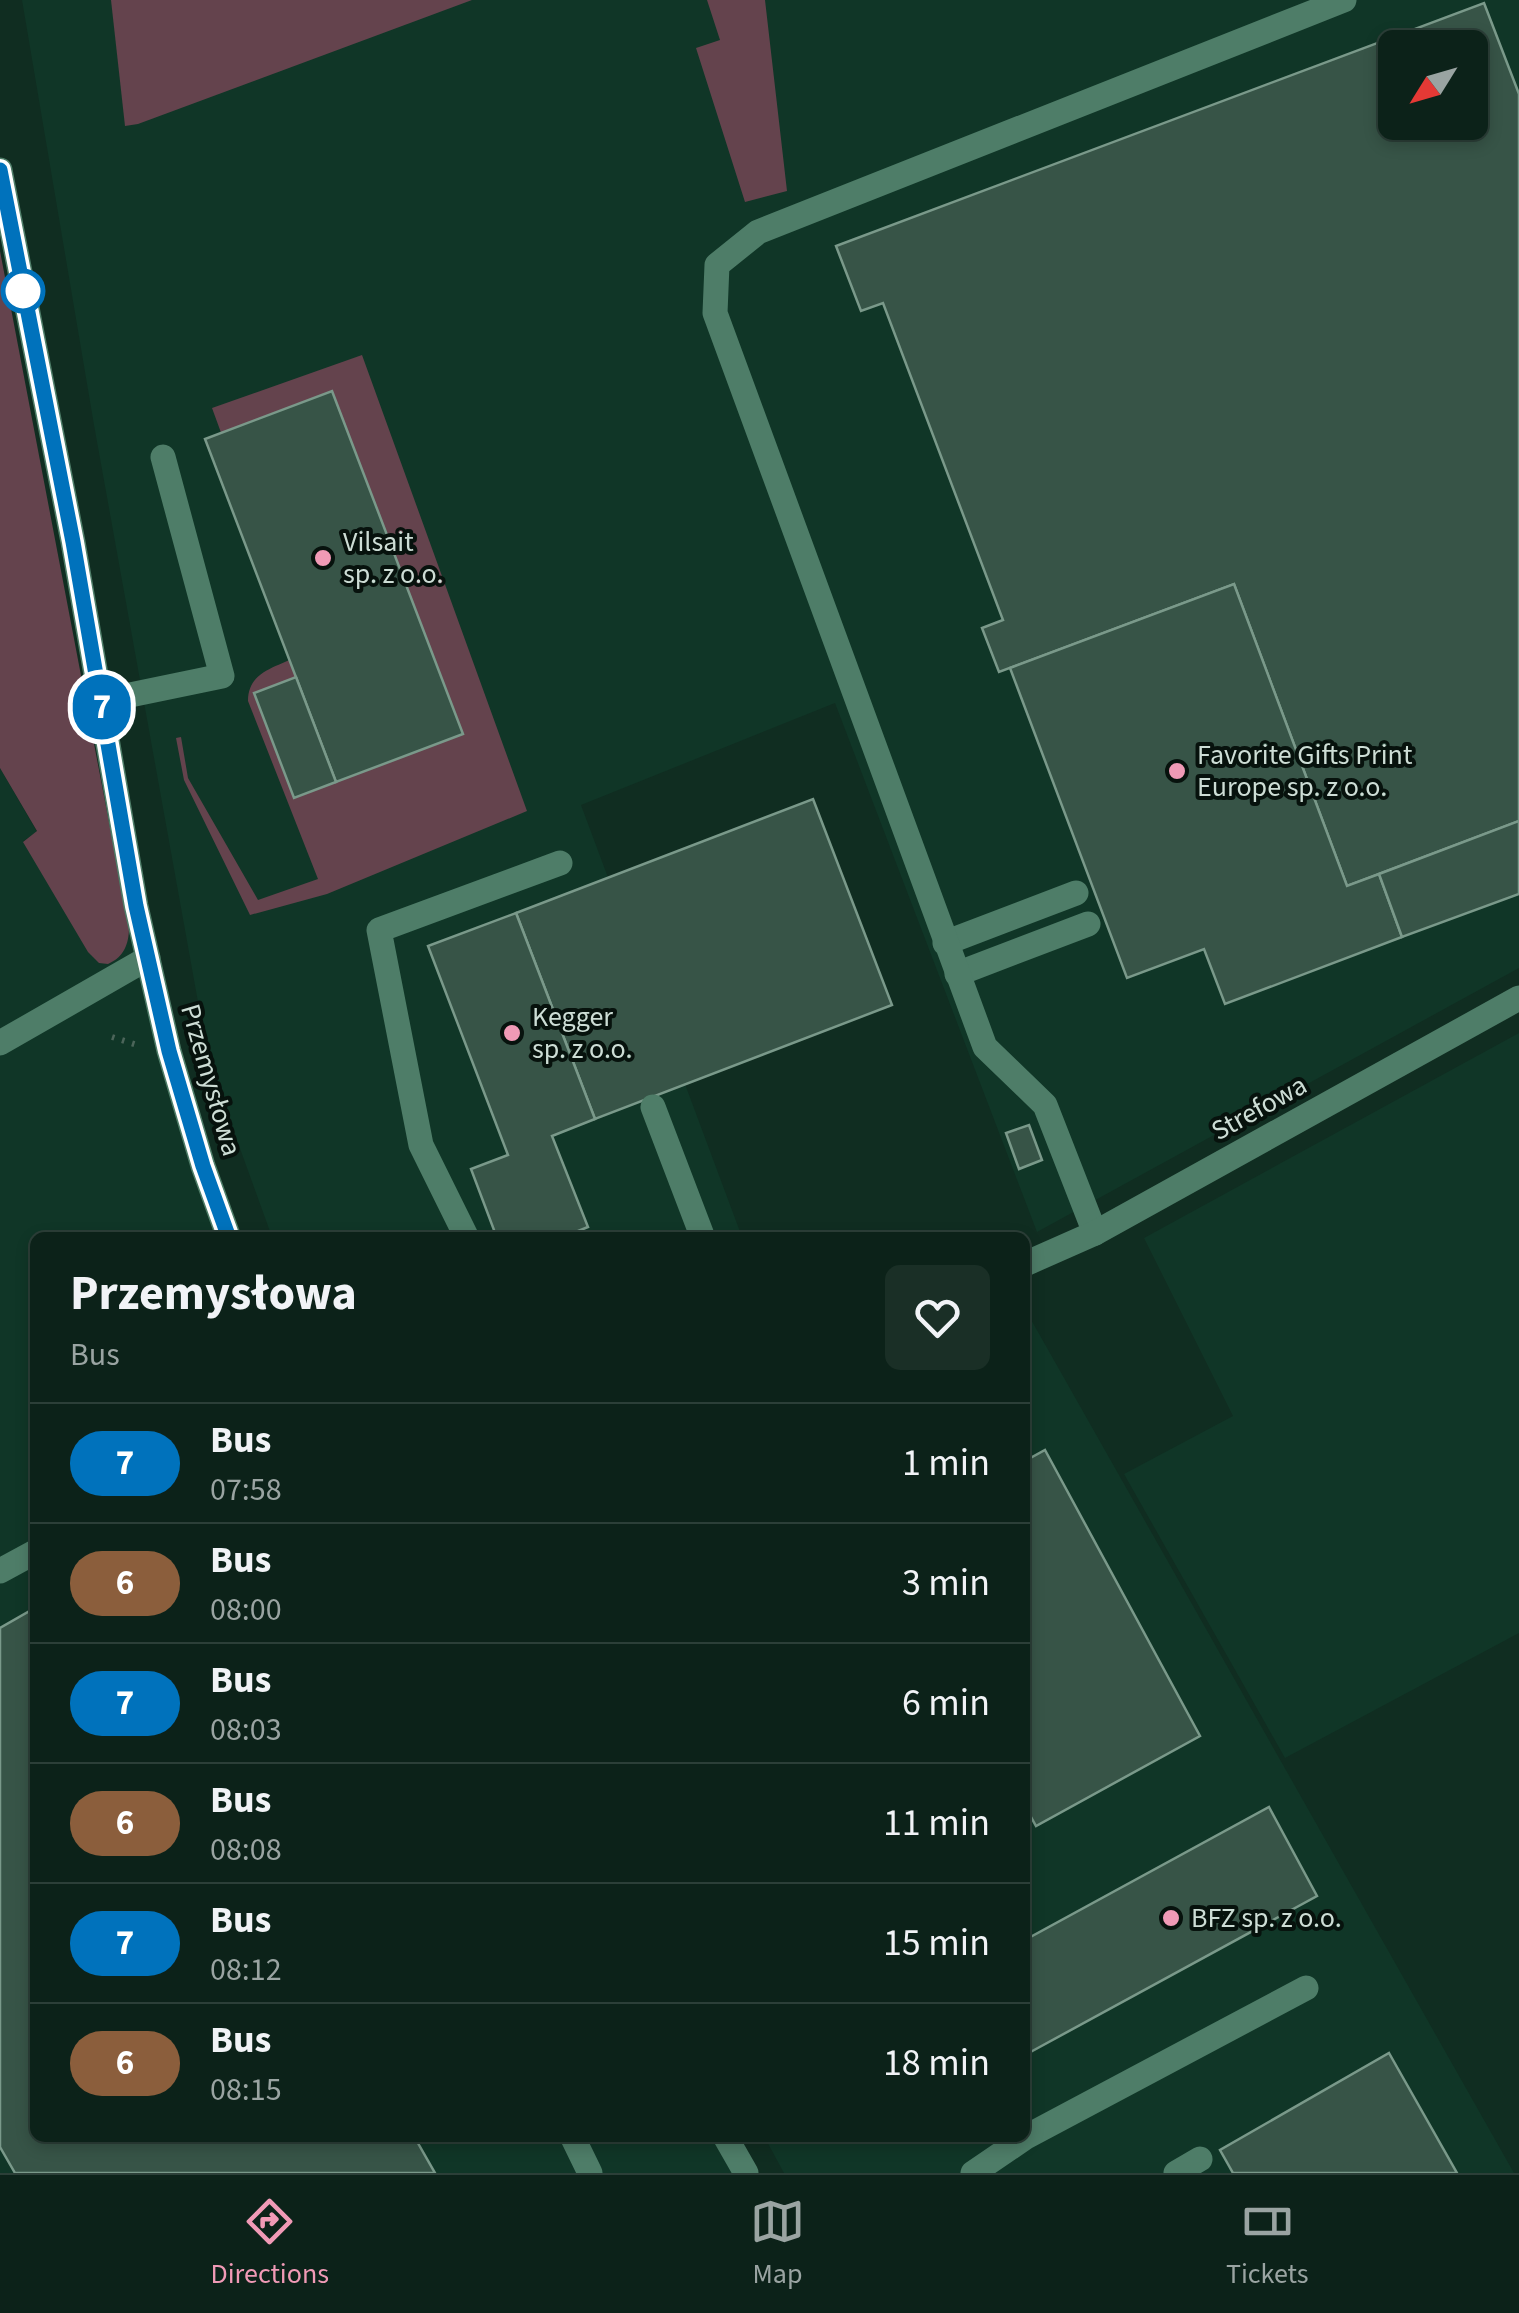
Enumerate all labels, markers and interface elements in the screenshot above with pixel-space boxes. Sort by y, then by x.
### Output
north arrow [1378,30,1488,140]
map controls [1378,30,1488,140]
unlabelled marker [2,270,44,312]
place label: Vilsait sp. z o.o. [343,522,444,594]
marker: Vilsait sp. z o.o. [312,547,334,569]
line badge: 7 [70,674,134,740]
text: 7 [93,682,111,732]
place label: Favorite Gifts Print Europe sp. z o.o. [1197,735,1413,807]
marker: Favorite Gifts Print Europe sp. z o.o. [1166,760,1188,782]
place label: Kegger sp. z o.o. [532,997,633,1069]
street label: Przemysłowa [170,999,252,1161]
marker: Kegger sp. z o.o. [501,1022,523,1044]
street label: Strefowa [1204,1065,1314,1151]
text: Przemysłowa [70,1260,357,1328]
button: heart [885,1265,990,1370]
text: Bus [70,1332,120,1378]
text: Bus [210,1413,271,1467]
text: 1 min [902,1436,990,1490]
text: 7 [116,1438,134,1488]
text: 07:58 [210,1467,282,1513]
text: Bus [210,1533,271,1587]
text: 3 min [902,1556,990,1610]
text: 6 [116,1558,134,1608]
text: 08:00 [210,1587,282,1633]
text: Bus [210,1653,271,1707]
text: 6 min [902,1676,990,1730]
text: 7 [116,1678,134,1728]
text: 08:03 [210,1707,282,1753]
text: Bus [210,1773,271,1827]
text: 11 min [883,1796,990,1850]
text: 6 [116,1798,134,1848]
text: 08:08 [210,1827,282,1873]
text: Bus [210,1893,271,1947]
place label: BFZ sp. z o.o. [1191,1898,1342,1938]
marker: BFZ sp. z o.o. [1160,1907,1182,1929]
text: 15 min [883,1916,990,1970]
text: 7 [116,1918,134,1968]
text: 08:12 [210,1947,282,1993]
text: Bus [210,2013,271,2067]
text: 18 min [883,2036,990,2090]
text: 6 [116,2038,134,2088]
text: 08:15 [210,2067,282,2113]
tab: Directions [210,2194,329,2294]
tab: Map [750,2194,805,2294]
tab: Tickets [1226,2194,1309,2294]

